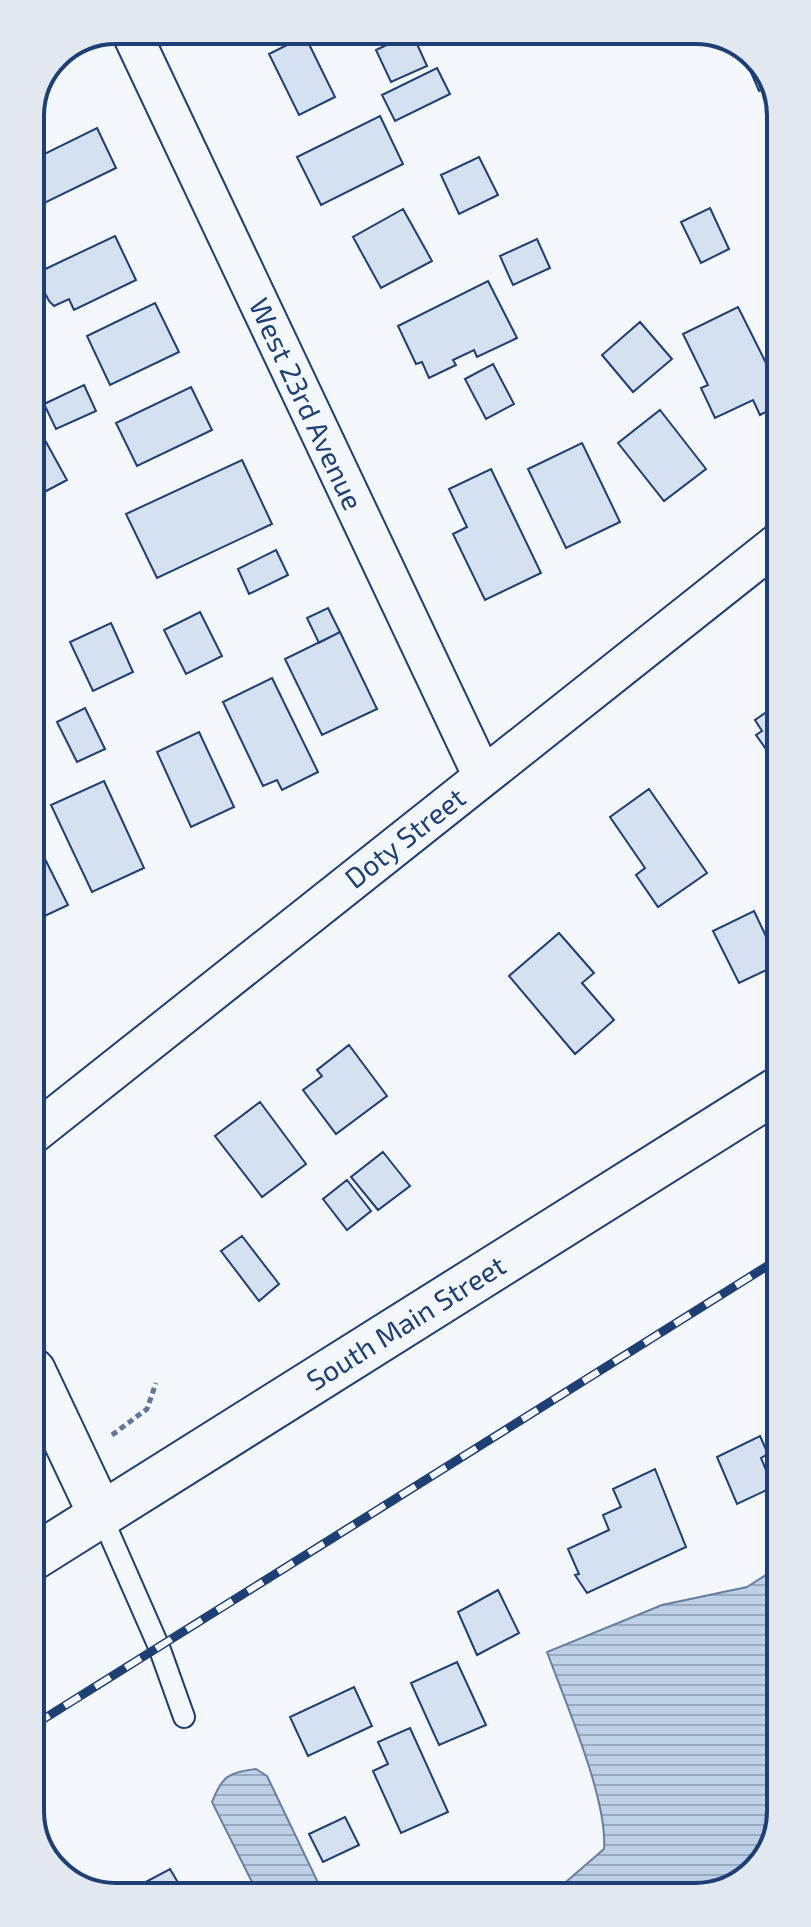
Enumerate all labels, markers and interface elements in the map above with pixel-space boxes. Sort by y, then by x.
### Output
street label: West 23rd Avenue [243,292,371,515]
street label: Doty Street [337,780,471,895]
street label: South Main Street [300,1247,511,1397]

